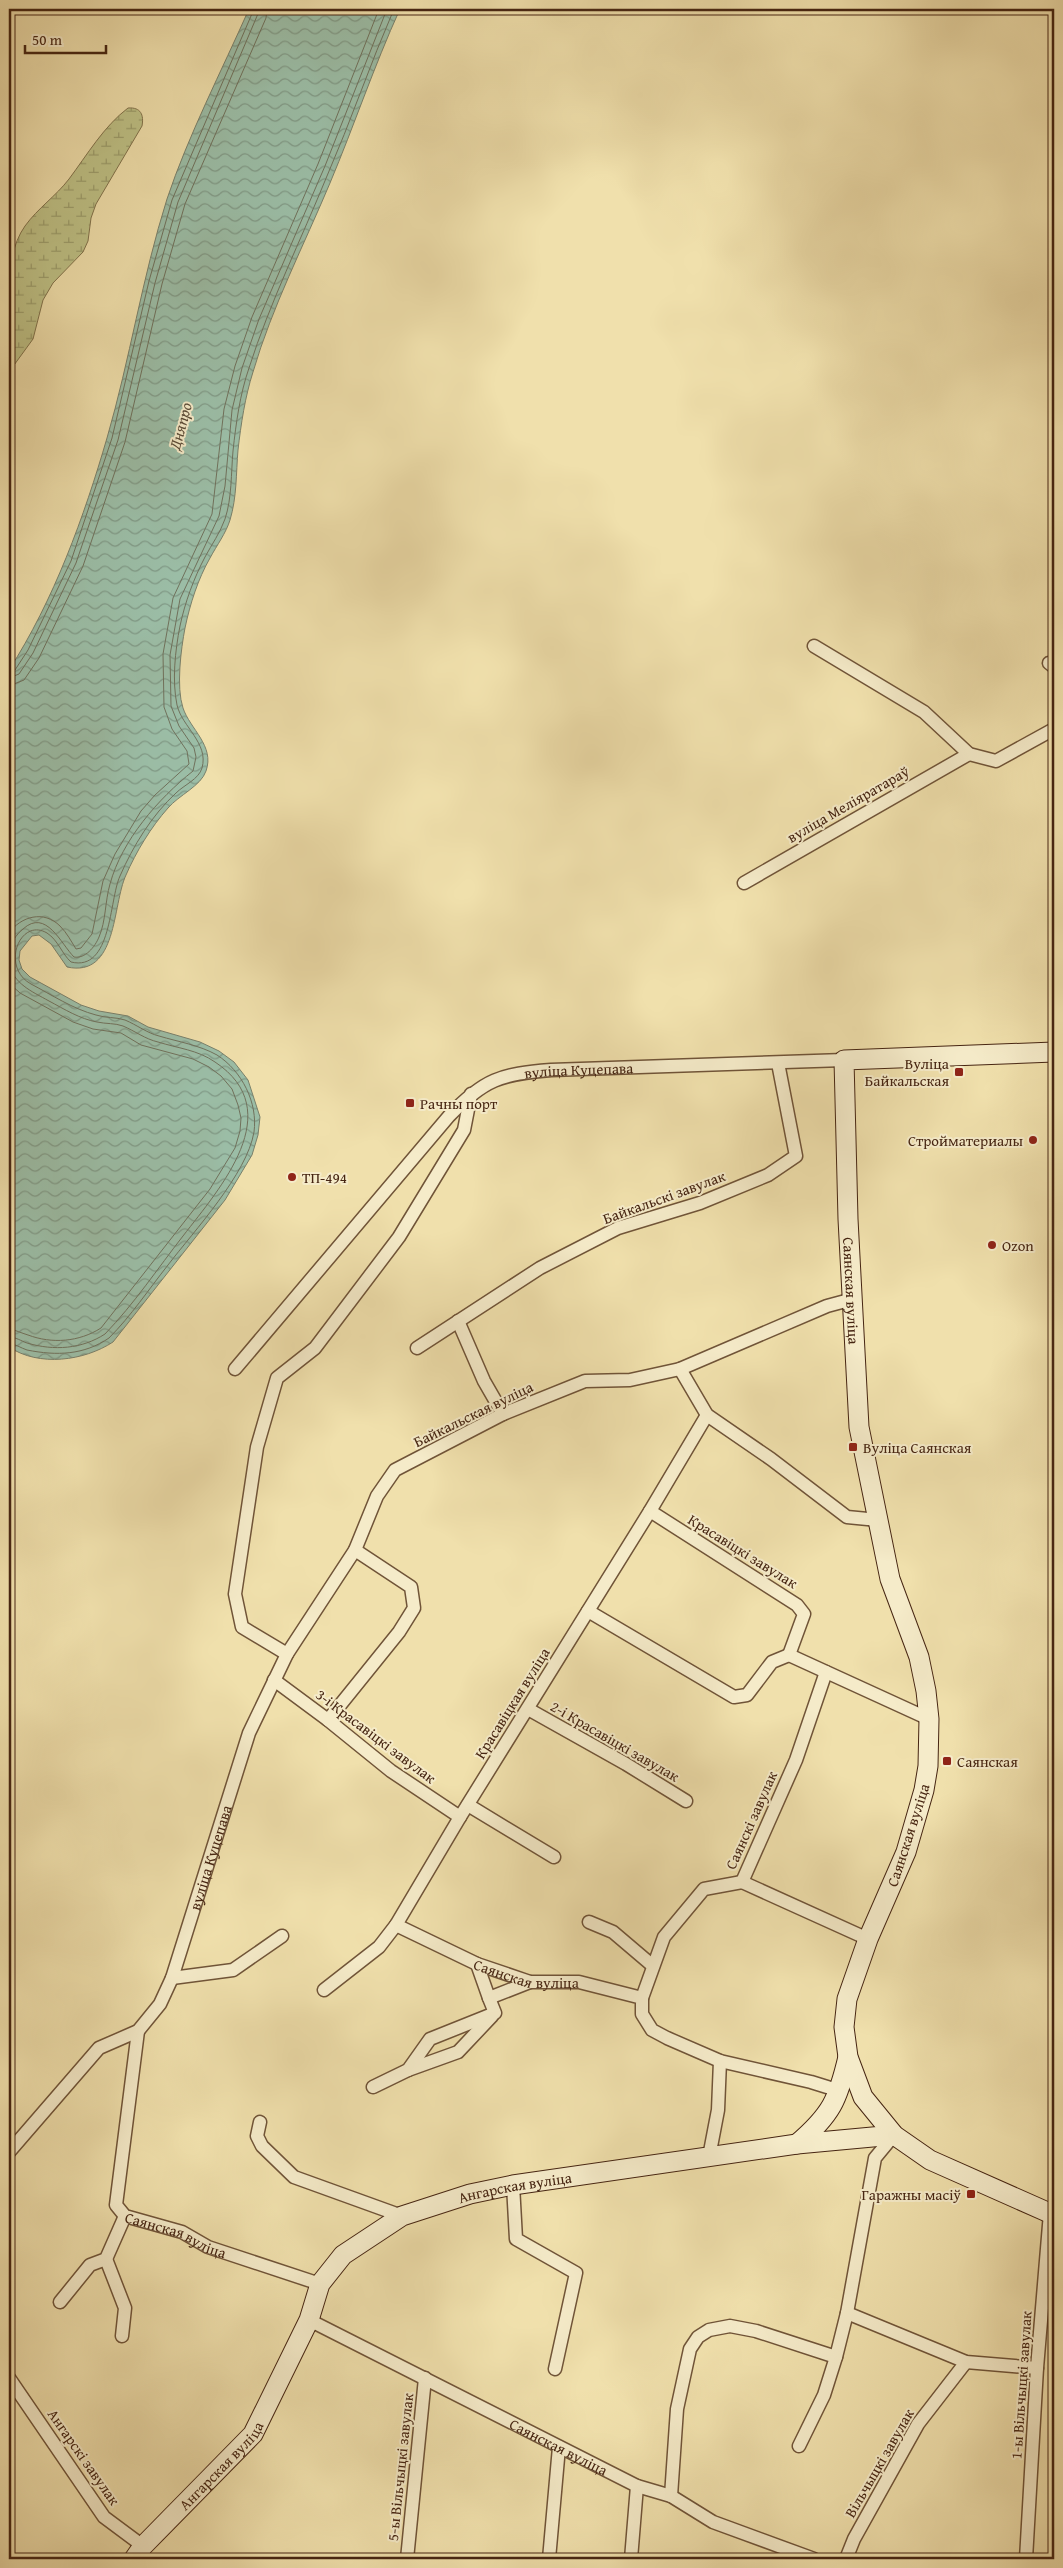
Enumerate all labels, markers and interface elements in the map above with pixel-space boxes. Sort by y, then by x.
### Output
scale bar [25,22,106,54]
text: 50 m [32,29,63,50]
water label: Дняпро [162,400,198,453]
street label: вуліца Меліяратараў [783,760,913,848]
place label: Вуліца Байкальская [865,1053,950,1091]
street label: вуліца Куцепава [523,1057,635,1083]
marker: Вуліца Байкальская [953,1066,965,1078]
place label: Рачны порт [420,1093,498,1114]
marker: Рачны порт [404,1097,416,1109]
place label: Стройматериалы [908,1130,1023,1151]
marker: Стройматериалы [1027,1134,1039,1146]
street label: Байкальскі завулак [600,1165,728,1229]
place label: ТП-494 [302,1167,347,1188]
marker: ТП-494 [286,1171,298,1183]
place label: Ozon [1002,1235,1034,1256]
street label: Саянская вуліца [838,1237,865,1346]
marker: Ozon [986,1239,998,1251]
street label: Байкальская вуліца [410,1376,537,1452]
place label: Вуліца Саянская [863,1437,972,1458]
marker: Вуліца Саянская [847,1441,859,1453]
street label: Красавіцкі завулак [684,1509,802,1593]
street label: Красавіцкая вуліца [469,1643,555,1763]
street label: 3-і Красавіцкі завулак [312,1684,440,1788]
street label: 2-і Красавіцкі завулак [547,1696,683,1787]
place label: Саянская [957,1751,1018,1772]
marker: Саянская [941,1755,953,1767]
street label: Саянскі завулак [720,1767,782,1872]
street label: Саянская вуліца [881,1780,935,1889]
street label: вуліца Куцепава [184,1801,237,1913]
street label: Саянская вуліца [471,1953,580,1993]
street label: Ангарская вуліца [455,2166,574,2208]
place label: Гаражны масіў [862,2184,961,2205]
marker: Гаражны масіў [965,2188,977,2200]
street label: Саянская вуліца [123,2206,230,2263]
street label: 1-ы Вільчыцкі завулак [1005,2310,1037,2460]
street label: 5-ы Вільчыцкі завулак [382,2392,418,2542]
street label: Ангарскі завулак [43,2405,125,2510]
street label: Вільчыцкі завулак [839,2405,919,2521]
street label: Саянская вуліца [506,2413,612,2480]
street label: Ангарская вуліца [174,2417,268,2514]

